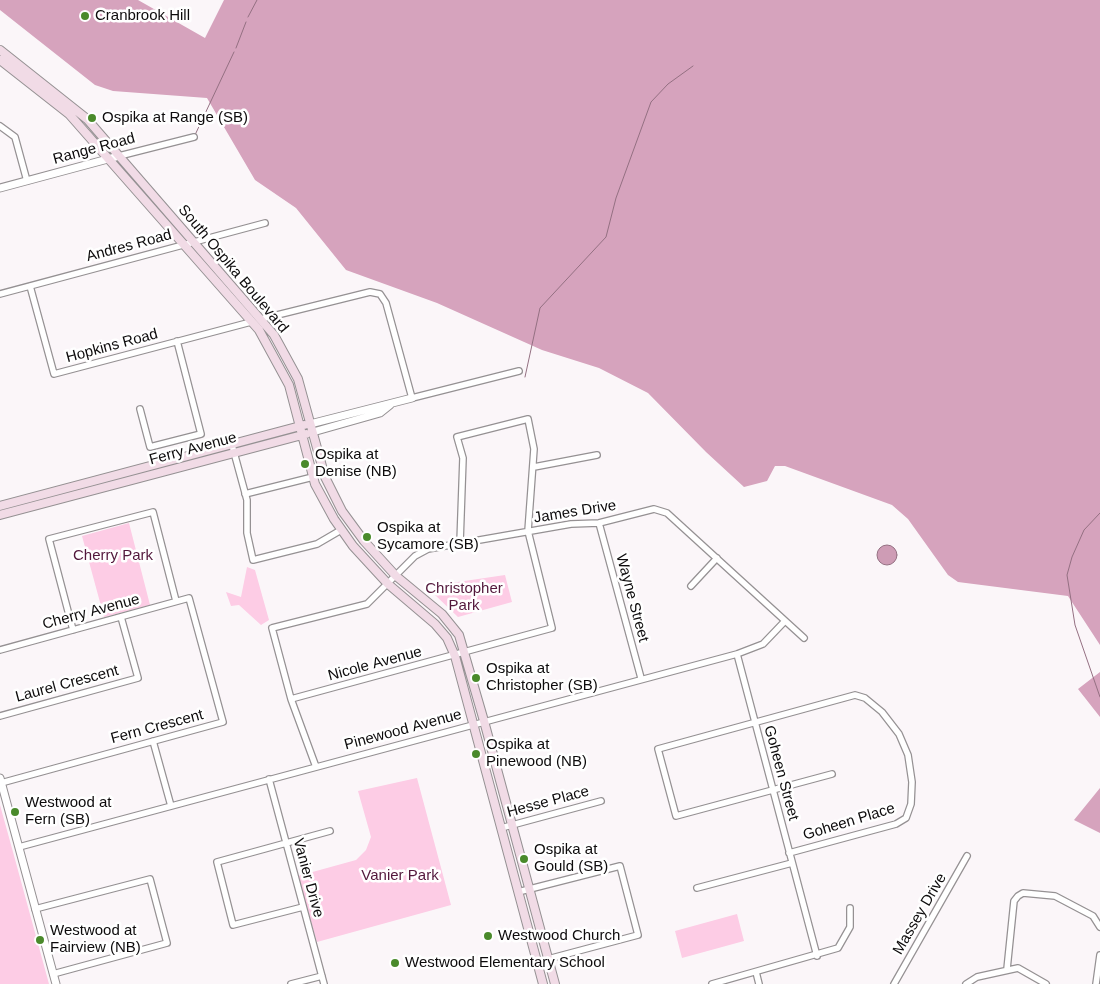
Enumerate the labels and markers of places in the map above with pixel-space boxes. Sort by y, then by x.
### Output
place label: Cranbrook Hill [95,7,190,25]
marker: Cranbrook Hill [79,10,91,22]
place label: Ospika at Range (SB) [102,109,248,127]
marker: Ospika at Range (SB) [86,112,98,124]
place label: Ospika at Denise (NB) [315,446,397,481]
marker: Ospika at Denise (NB) [299,458,311,470]
place label: Ospika at Sycamore (SB) [377,519,479,554]
marker: Ospika at Sycamore (SB) [361,531,373,543]
place label: Ospika at Christopher (SB) [486,660,598,695]
marker: Ospika at Christopher (SB) [470,672,482,684]
place label: Ospika at Pinewood (NB) [486,736,587,771]
marker: Ospika at Pinewood (NB) [470,748,482,760]
place label: Westwood at Fern (SB) [25,794,111,829]
marker: Westwood at Fern (SB) [9,806,21,818]
place label: Ospika at Gould (SB) [534,841,608,876]
marker: Ospika at Gould (SB) [518,853,530,865]
place label: Westwood at Fairview (NB) [50,922,141,957]
place label: Westwood Church [498,927,620,945]
marker: Westwood Church [482,930,494,942]
marker: Westwood at Fairview (NB) [34,934,46,946]
place label: Westwood Elementary School [405,954,605,972]
marker: Westwood Elementary School [389,957,401,969]

